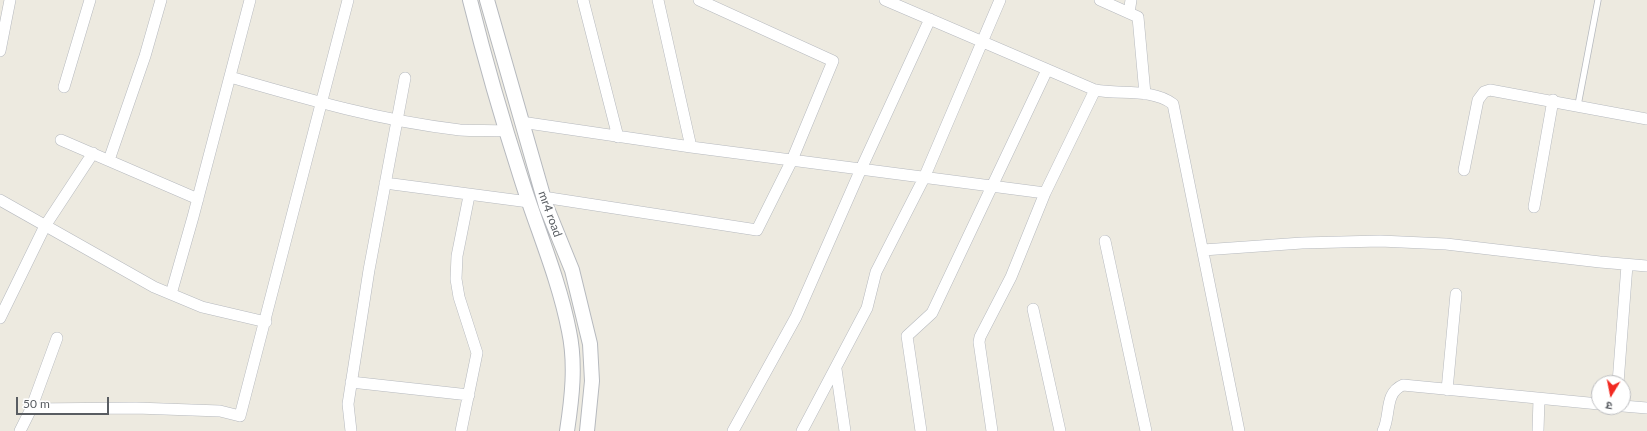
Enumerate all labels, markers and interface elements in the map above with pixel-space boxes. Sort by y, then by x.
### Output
street label: mr4 road [535,189,565,239]
north arrow [1591,375,1631,415]
scale bar [18,389,111,415]
text: 50 m [23,396,50,411]
text: उ [1605,399,1613,413]

